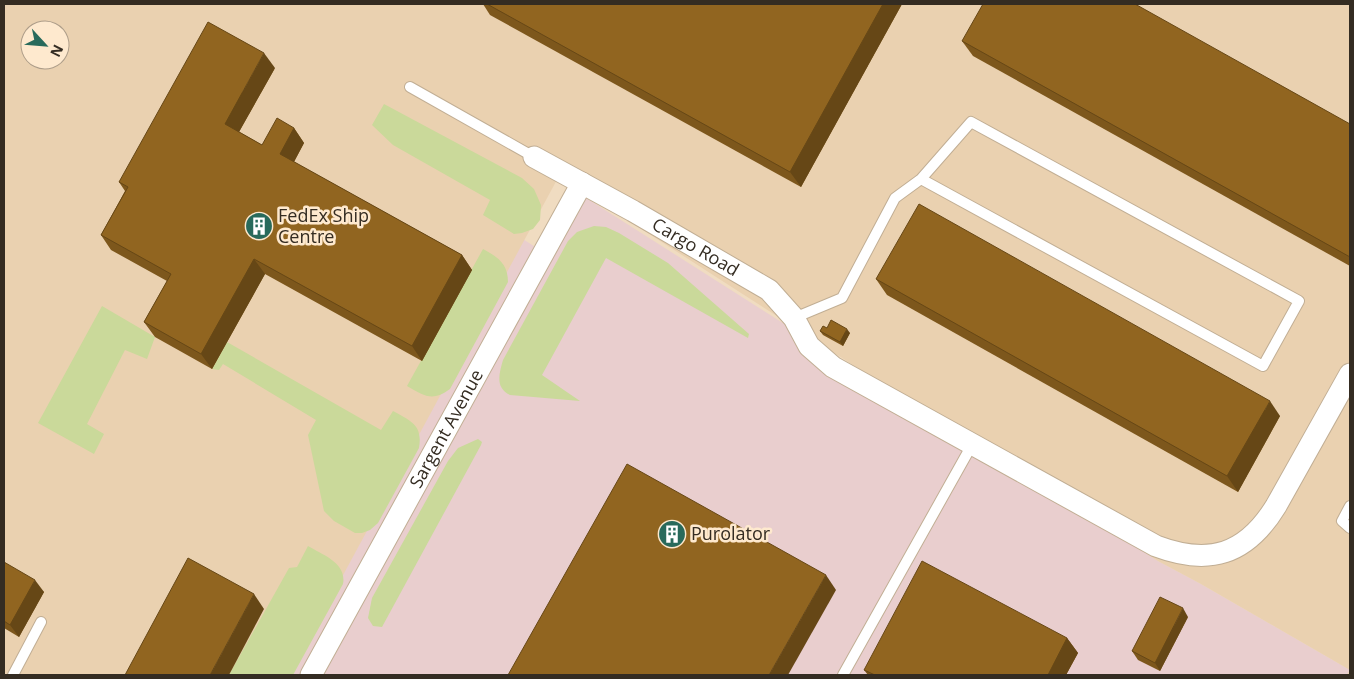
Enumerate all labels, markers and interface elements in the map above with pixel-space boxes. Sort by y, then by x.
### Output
north arrow [20,20,70,70]
text: N [46,42,68,60]
place label: FedEx Ship Centre [278,203,369,248]
building icon: FedEx Ship Centre [244,211,274,241]
street label: Cargo Road [648,212,744,281]
street label: Sargent Avenue [403,365,488,492]
building icon: Purolator [657,519,687,549]
place label: Purolator [691,521,771,545]

